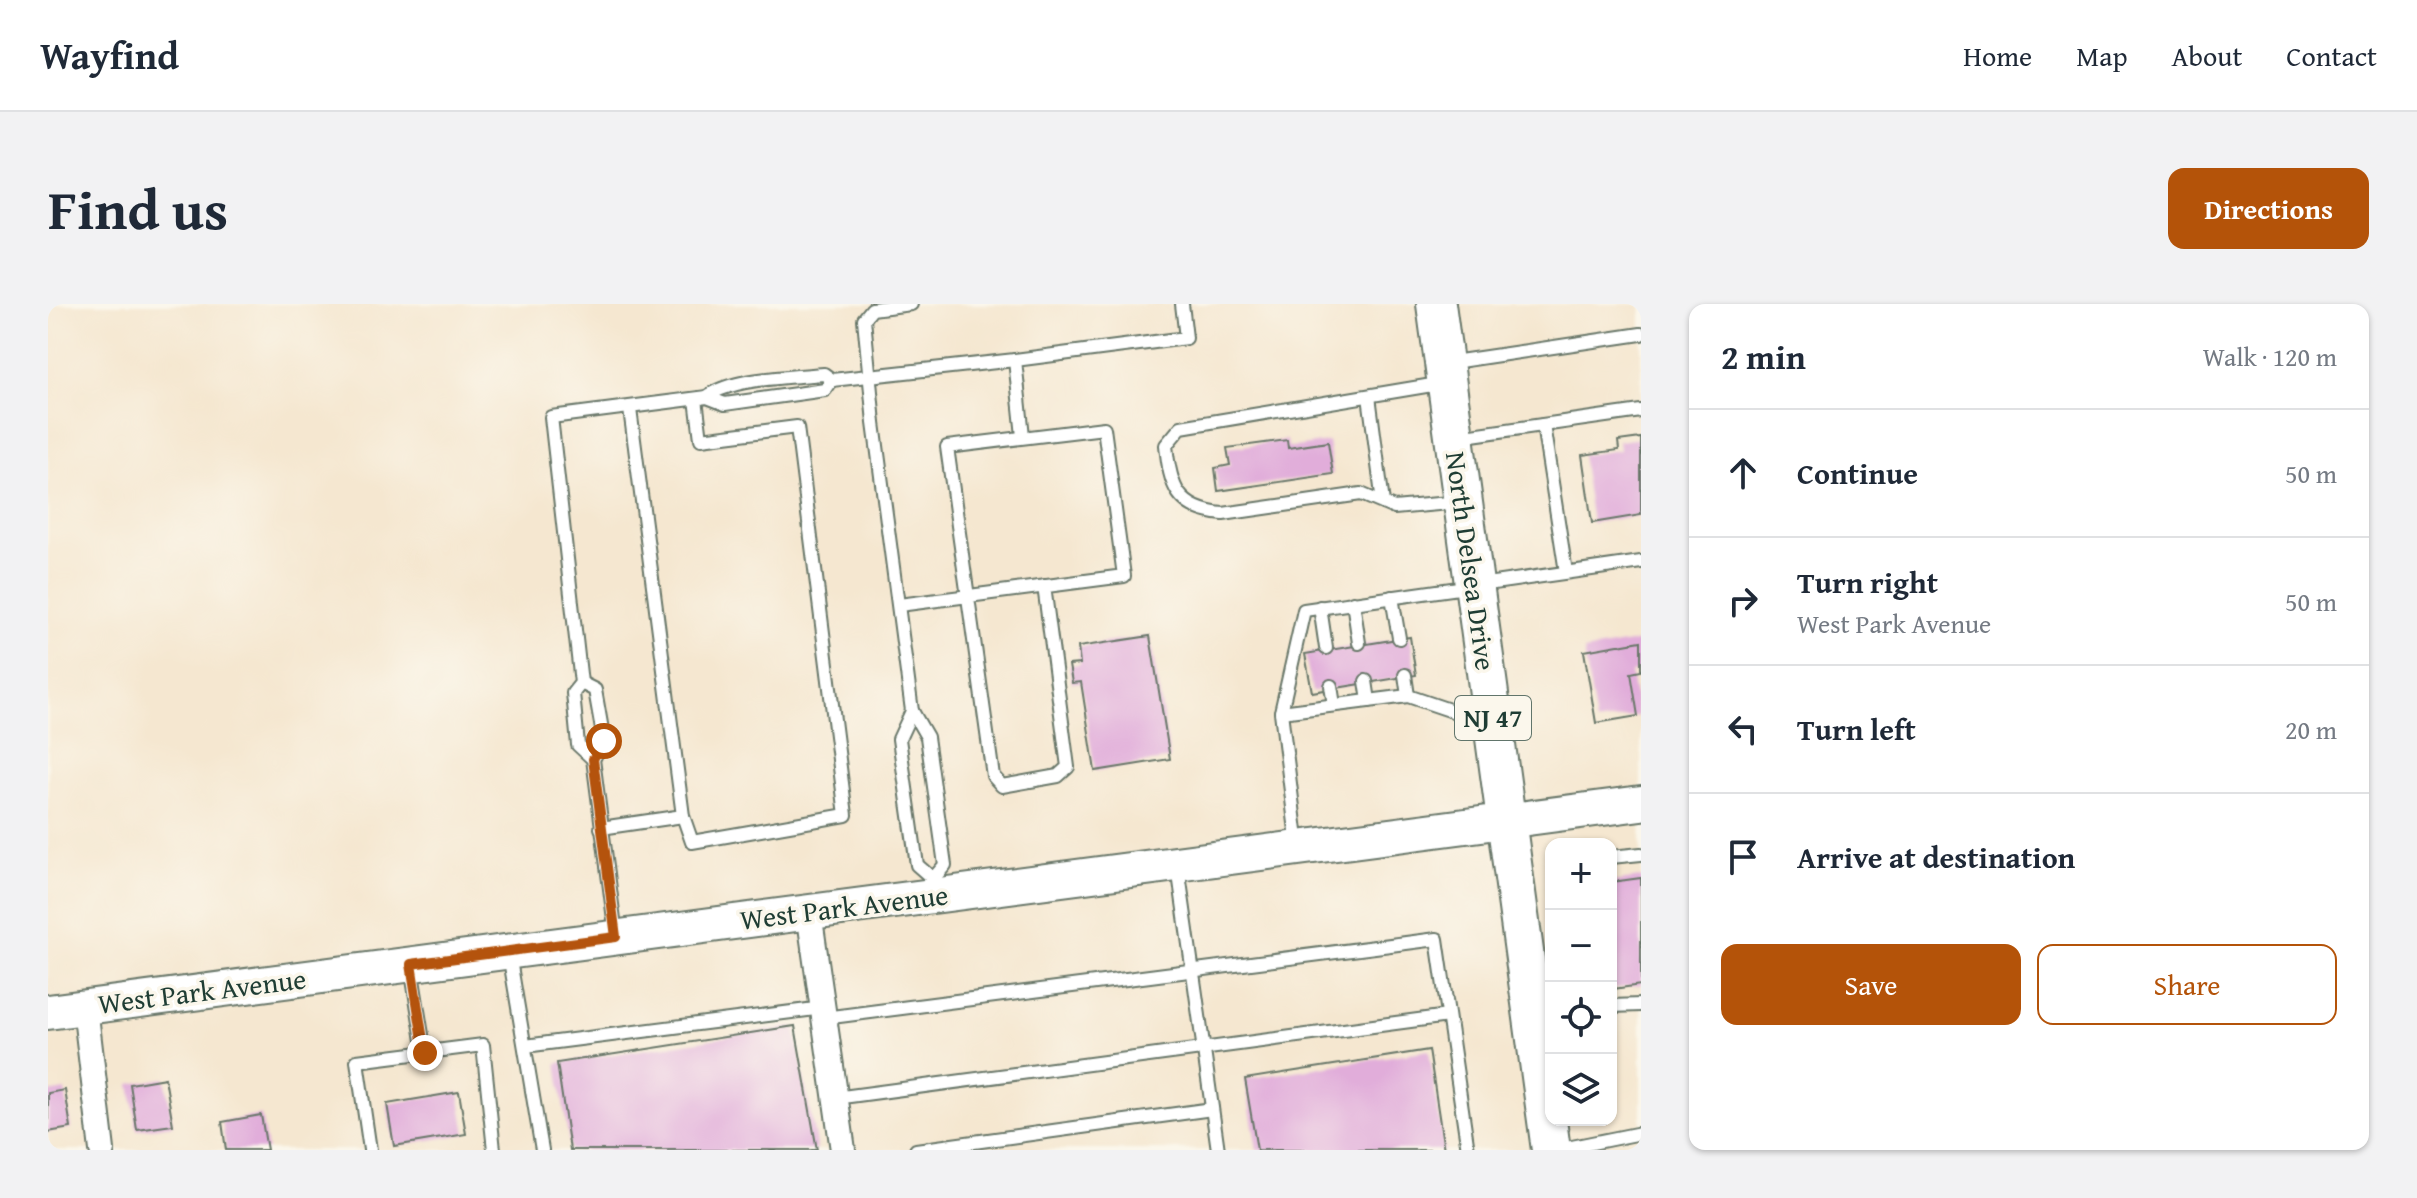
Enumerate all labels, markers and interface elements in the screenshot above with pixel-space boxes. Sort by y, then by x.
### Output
text: Wayfind [40,27,179,83]
text: Home [1963,35,2032,76]
text: Map [2076,35,2128,76]
text: About [2172,35,2242,76]
text: Contact [2286,35,2377,76]
text: Find us [48,167,228,250]
button: Directions [2168,168,2369,249]
text: 2 min [1721,332,1806,381]
text: Walk · 120 m [2203,337,2337,376]
street label: North Delsea Drive [1436,449,1507,673]
icon: ahead [1721,451,1765,495]
text: Continue [1797,451,1918,495]
text: 50 m [2285,454,2337,493]
text: Turn right [1797,560,1938,604]
icon: right [1721,579,1765,623]
text: 50 m [2285,582,2337,621]
text: West Park Avenue [1797,604,1991,643]
road number: NJ 47 [1455,696,1531,740]
icon: left [1721,707,1765,751]
text: Turn left [1797,707,1916,751]
text: 20 m [2285,710,2337,749]
route start [586,723,622,759]
icon: arrive [1721,835,1765,879]
text: Arrive at destination [1797,835,2075,879]
map controls [1545,838,1617,1126]
button: + [1545,838,1617,910]
street label: West Park Avenue [738,873,950,940]
button: − [1545,910,1617,982]
button: Save [1721,944,2021,1025]
button: Share [2037,944,2337,1025]
street label: West Park Avenue [96,957,308,1024]
button: locate [1545,982,1617,1054]
route end [407,1035,443,1071]
button: layers [1545,1054,1617,1126]

